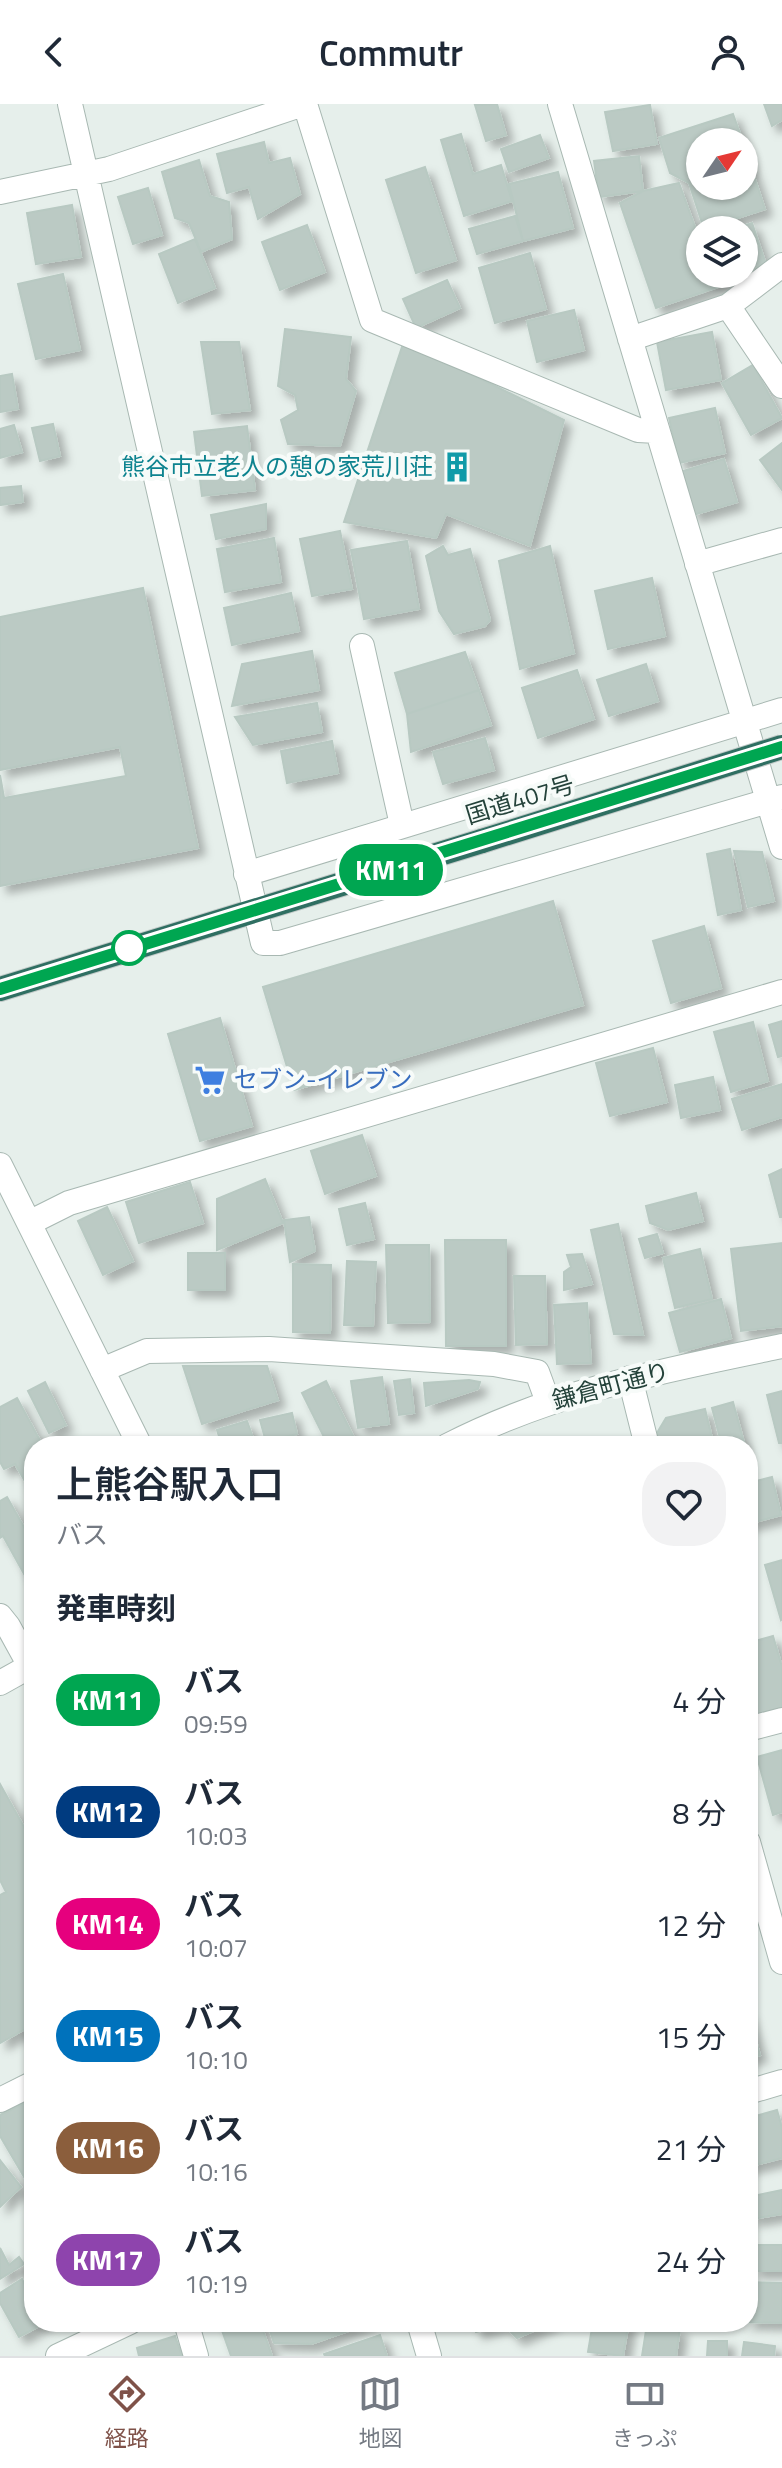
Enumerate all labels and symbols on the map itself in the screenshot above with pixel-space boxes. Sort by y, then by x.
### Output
north arrow [686,128,758,200]
place label: 熊谷市立老人の憩の家荒川荘 [121,448,433,484]
building icon: 熊谷市立老人の憩の家荒川荘 [440,450,474,484]
street label: 国道407号 [461,765,579,833]
line badge: KM11 [335,844,447,896]
unlabelled marker [112,931,146,965]
place label: セブン-イレブン [234,1061,413,1097]
supermarket icon: セブン-イレブン [193,1063,227,1097]
street label: 鎌倉町通り [548,1352,673,1418]

